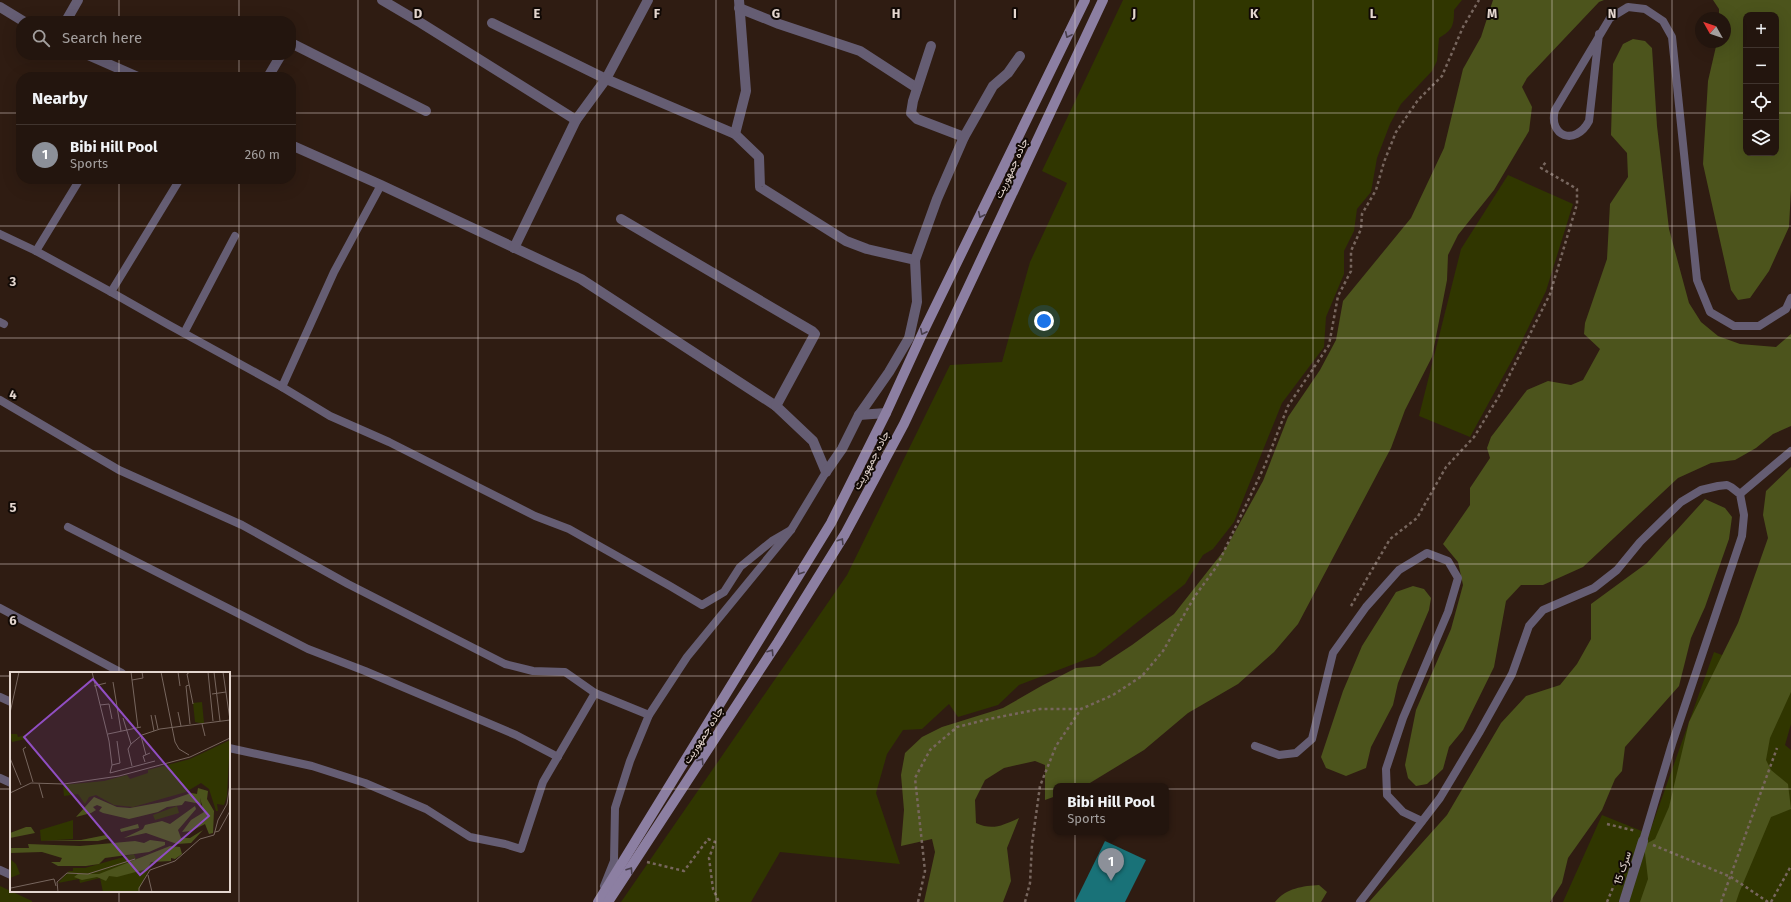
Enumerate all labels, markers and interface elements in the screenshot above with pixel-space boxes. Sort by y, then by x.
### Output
text: D [414,6,423,21]
text: E [534,6,541,21]
text: F [654,6,661,21]
text: G [772,6,780,21]
text: H [892,6,900,21]
text: I [1013,6,1017,21]
text: J [1131,6,1136,21]
text: K [1250,6,1259,21]
text: L [1370,6,1377,21]
text: M [1487,6,1497,21]
text: N [1608,6,1616,21]
north arrow [1695,12,1731,48]
map controls [1743,12,1779,156]
button: + [1743,12,1779,48]
search box [16,16,296,60]
icon: search [30,27,52,49]
text: Search here [62,29,142,47]
one-way arrow [1065,31,1073,39]
button: − [1743,48,1779,84]
button: locate [1743,84,1779,120]
text: Nearby [32,88,87,109]
button: layers [1743,120,1779,156]
street label: جاده جمهوریت [992,136,1031,200]
text: Bibi Hill Pool [70,138,157,156]
text: 1 [42,147,48,162]
text: 260 m [245,147,280,162]
text: Sports [70,156,108,171]
one-way arrow [978,211,986,218]
text: 3 [9,274,17,289]
your location [1034,311,1054,331]
one-way arrow [921,328,928,335]
text: 4 [9,387,17,402]
street label: جاده جمهوریت [850,428,892,492]
text: 5 [10,500,17,515]
one-way arrow [836,538,843,545]
one-way arrow [797,568,805,575]
text: 6 [9,613,17,628]
one-way arrow [767,649,774,656]
inset map [10,672,230,892]
street label: جاده جمهوریت [680,704,727,766]
one-way arrow [696,758,704,765]
popup [1053,783,1169,835]
text: Bibi Hill Pool [1067,793,1155,811]
text: Sports [1067,811,1105,826]
pin: 1 [1098,848,1124,881]
street label: سرک 15 [1611,849,1634,887]
one-way arrow [625,867,633,874]

